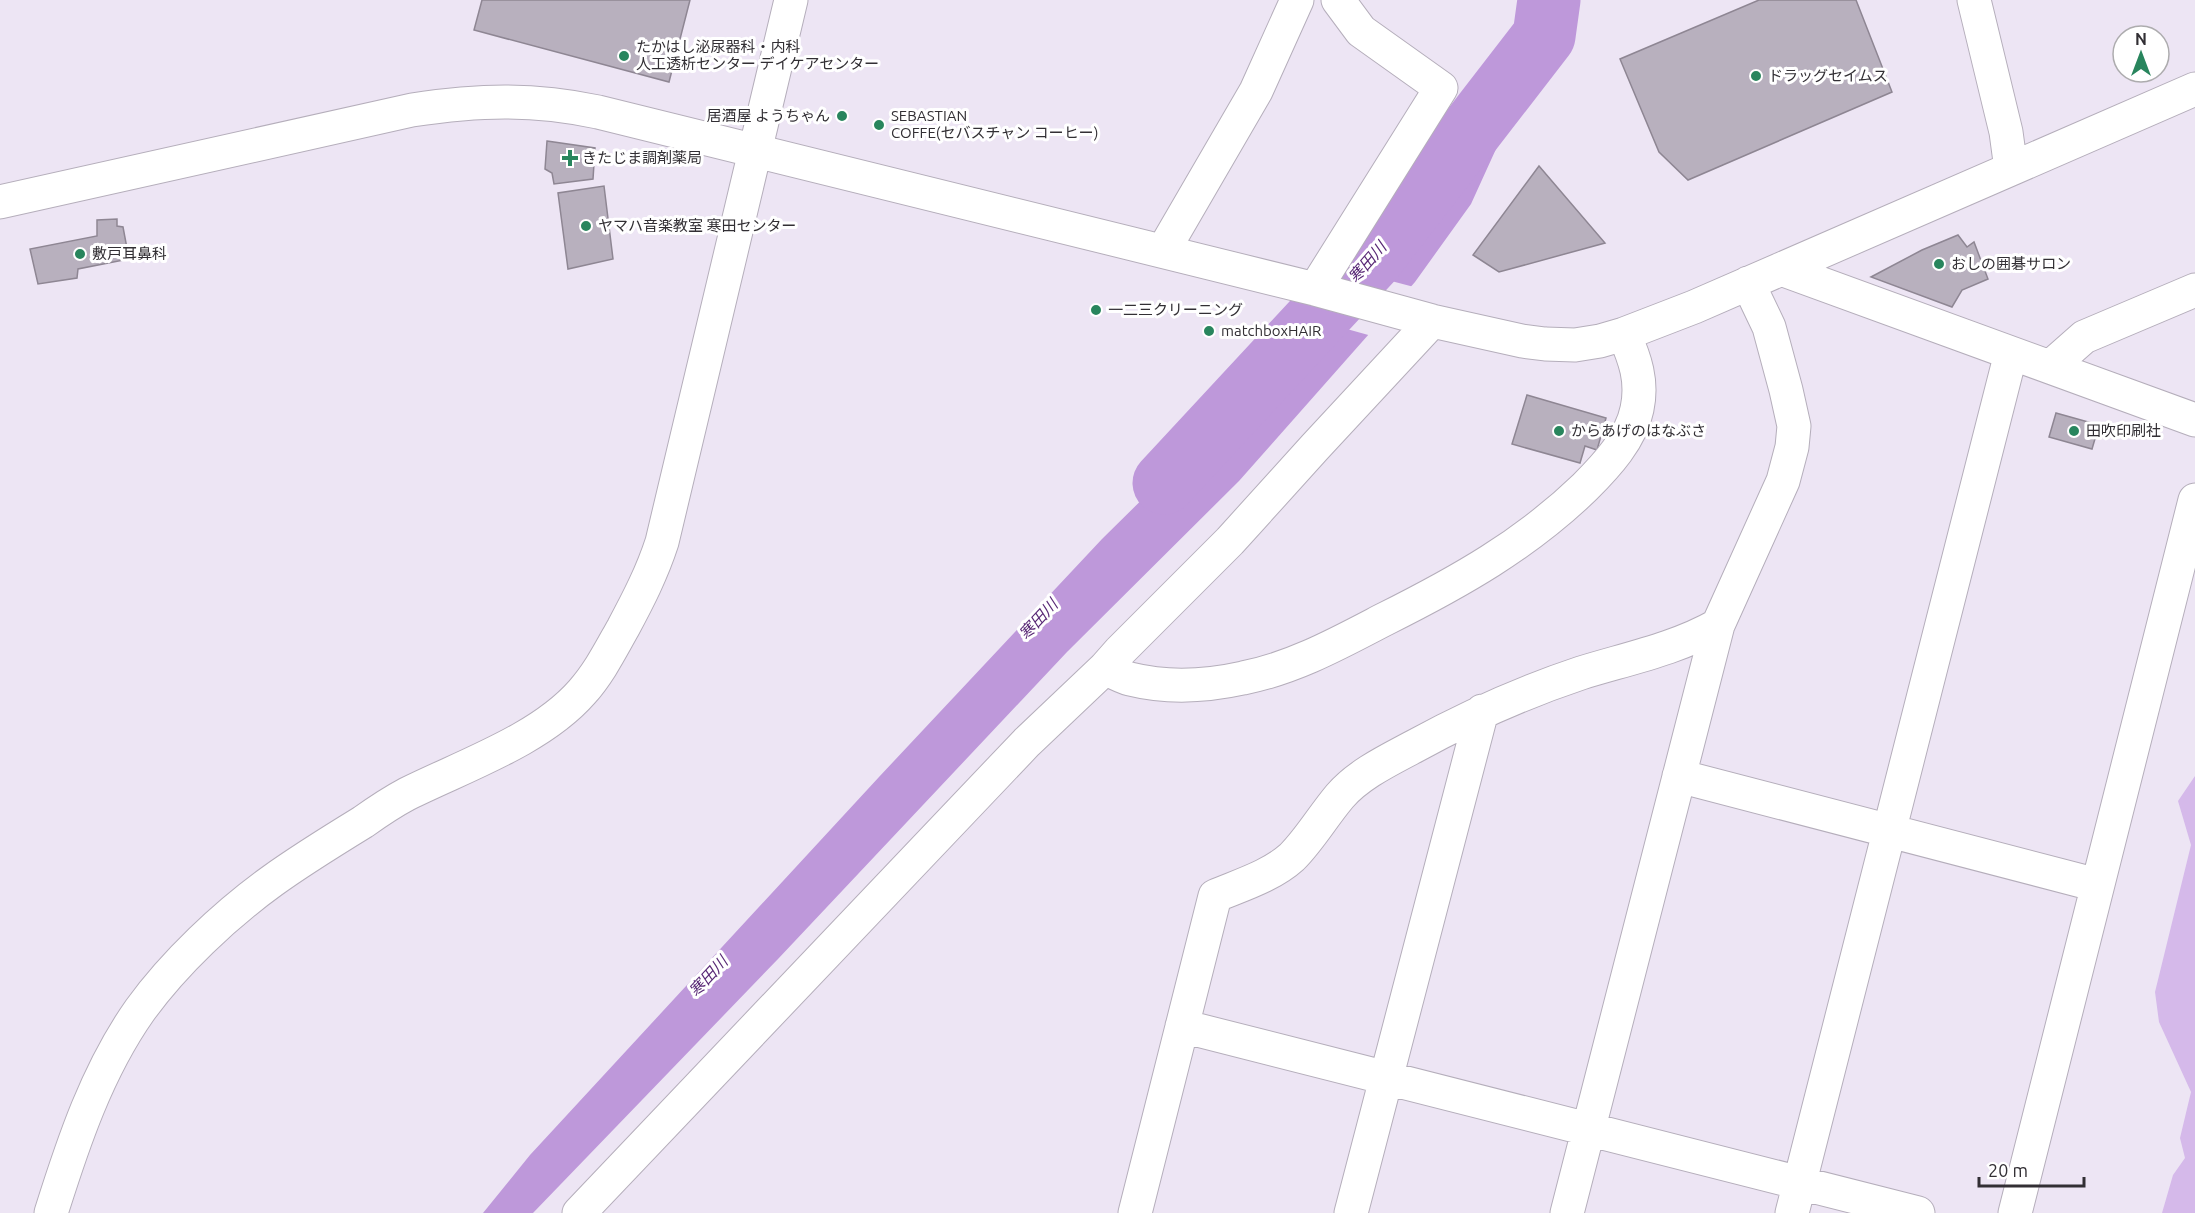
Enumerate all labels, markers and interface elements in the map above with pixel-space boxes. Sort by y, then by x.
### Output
north arrow [2111,24,2171,84]
text: N [2135,30,2147,48]
place label: たかはし泌尿器科・内科 人工透析センター デイケアセンター [636,38,879,72]
marker: たかはし泌尿器科・内科 人工透析センター デイケアセンター [617,49,631,63]
place label: ドラッグセイムス [1768,67,1888,84]
marker: ドラッグセイムス [1749,69,1763,83]
place label: 居酒屋 ようちゃん [707,107,830,124]
place label: SEBASTIAN COFFE(セバスチャン コーヒー) [891,107,1098,141]
marker: 居酒屋 ようちゃん [835,109,849,123]
marker: SEBASTIAN COFFE(セバスチャン コーヒー) [872,118,886,132]
place label: きたじま調剤薬局 [582,149,702,166]
marker: きたじま調剤薬局 [563,151,577,165]
place label: ヤマハ音楽教室 寒田センター [598,217,796,234]
marker: ヤマハ音楽教室 寒田センター [579,219,593,233]
water label: 寒田川 [1344,236,1391,286]
place label: 敷戸耳鼻科 [92,245,167,262]
marker: 敷戸耳鼻科 [73,247,87,261]
place label: おしの囲碁サロン [1951,255,2071,272]
marker: おしの囲碁サロン [1932,257,1946,271]
place label: 一二三クリーニング [1108,301,1243,318]
marker: 一二三クリーニング [1089,303,1103,317]
place label: matchboxHAIR [1221,322,1321,339]
marker: matchboxHAIR [1202,324,1216,338]
place label: からあげのはなぶさ [1571,422,1706,439]
place label: 田吹印刷社 [2086,422,2161,439]
marker: からあげのはなぶさ [1552,424,1566,438]
marker: 田吹印刷社 [2067,424,2081,438]
water label: 寒田川 [1015,594,1062,643]
water label: 寒田川 [685,951,732,1000]
scale bar [1979,1150,2084,1188]
text: 20 m [1988,1160,2028,1180]

